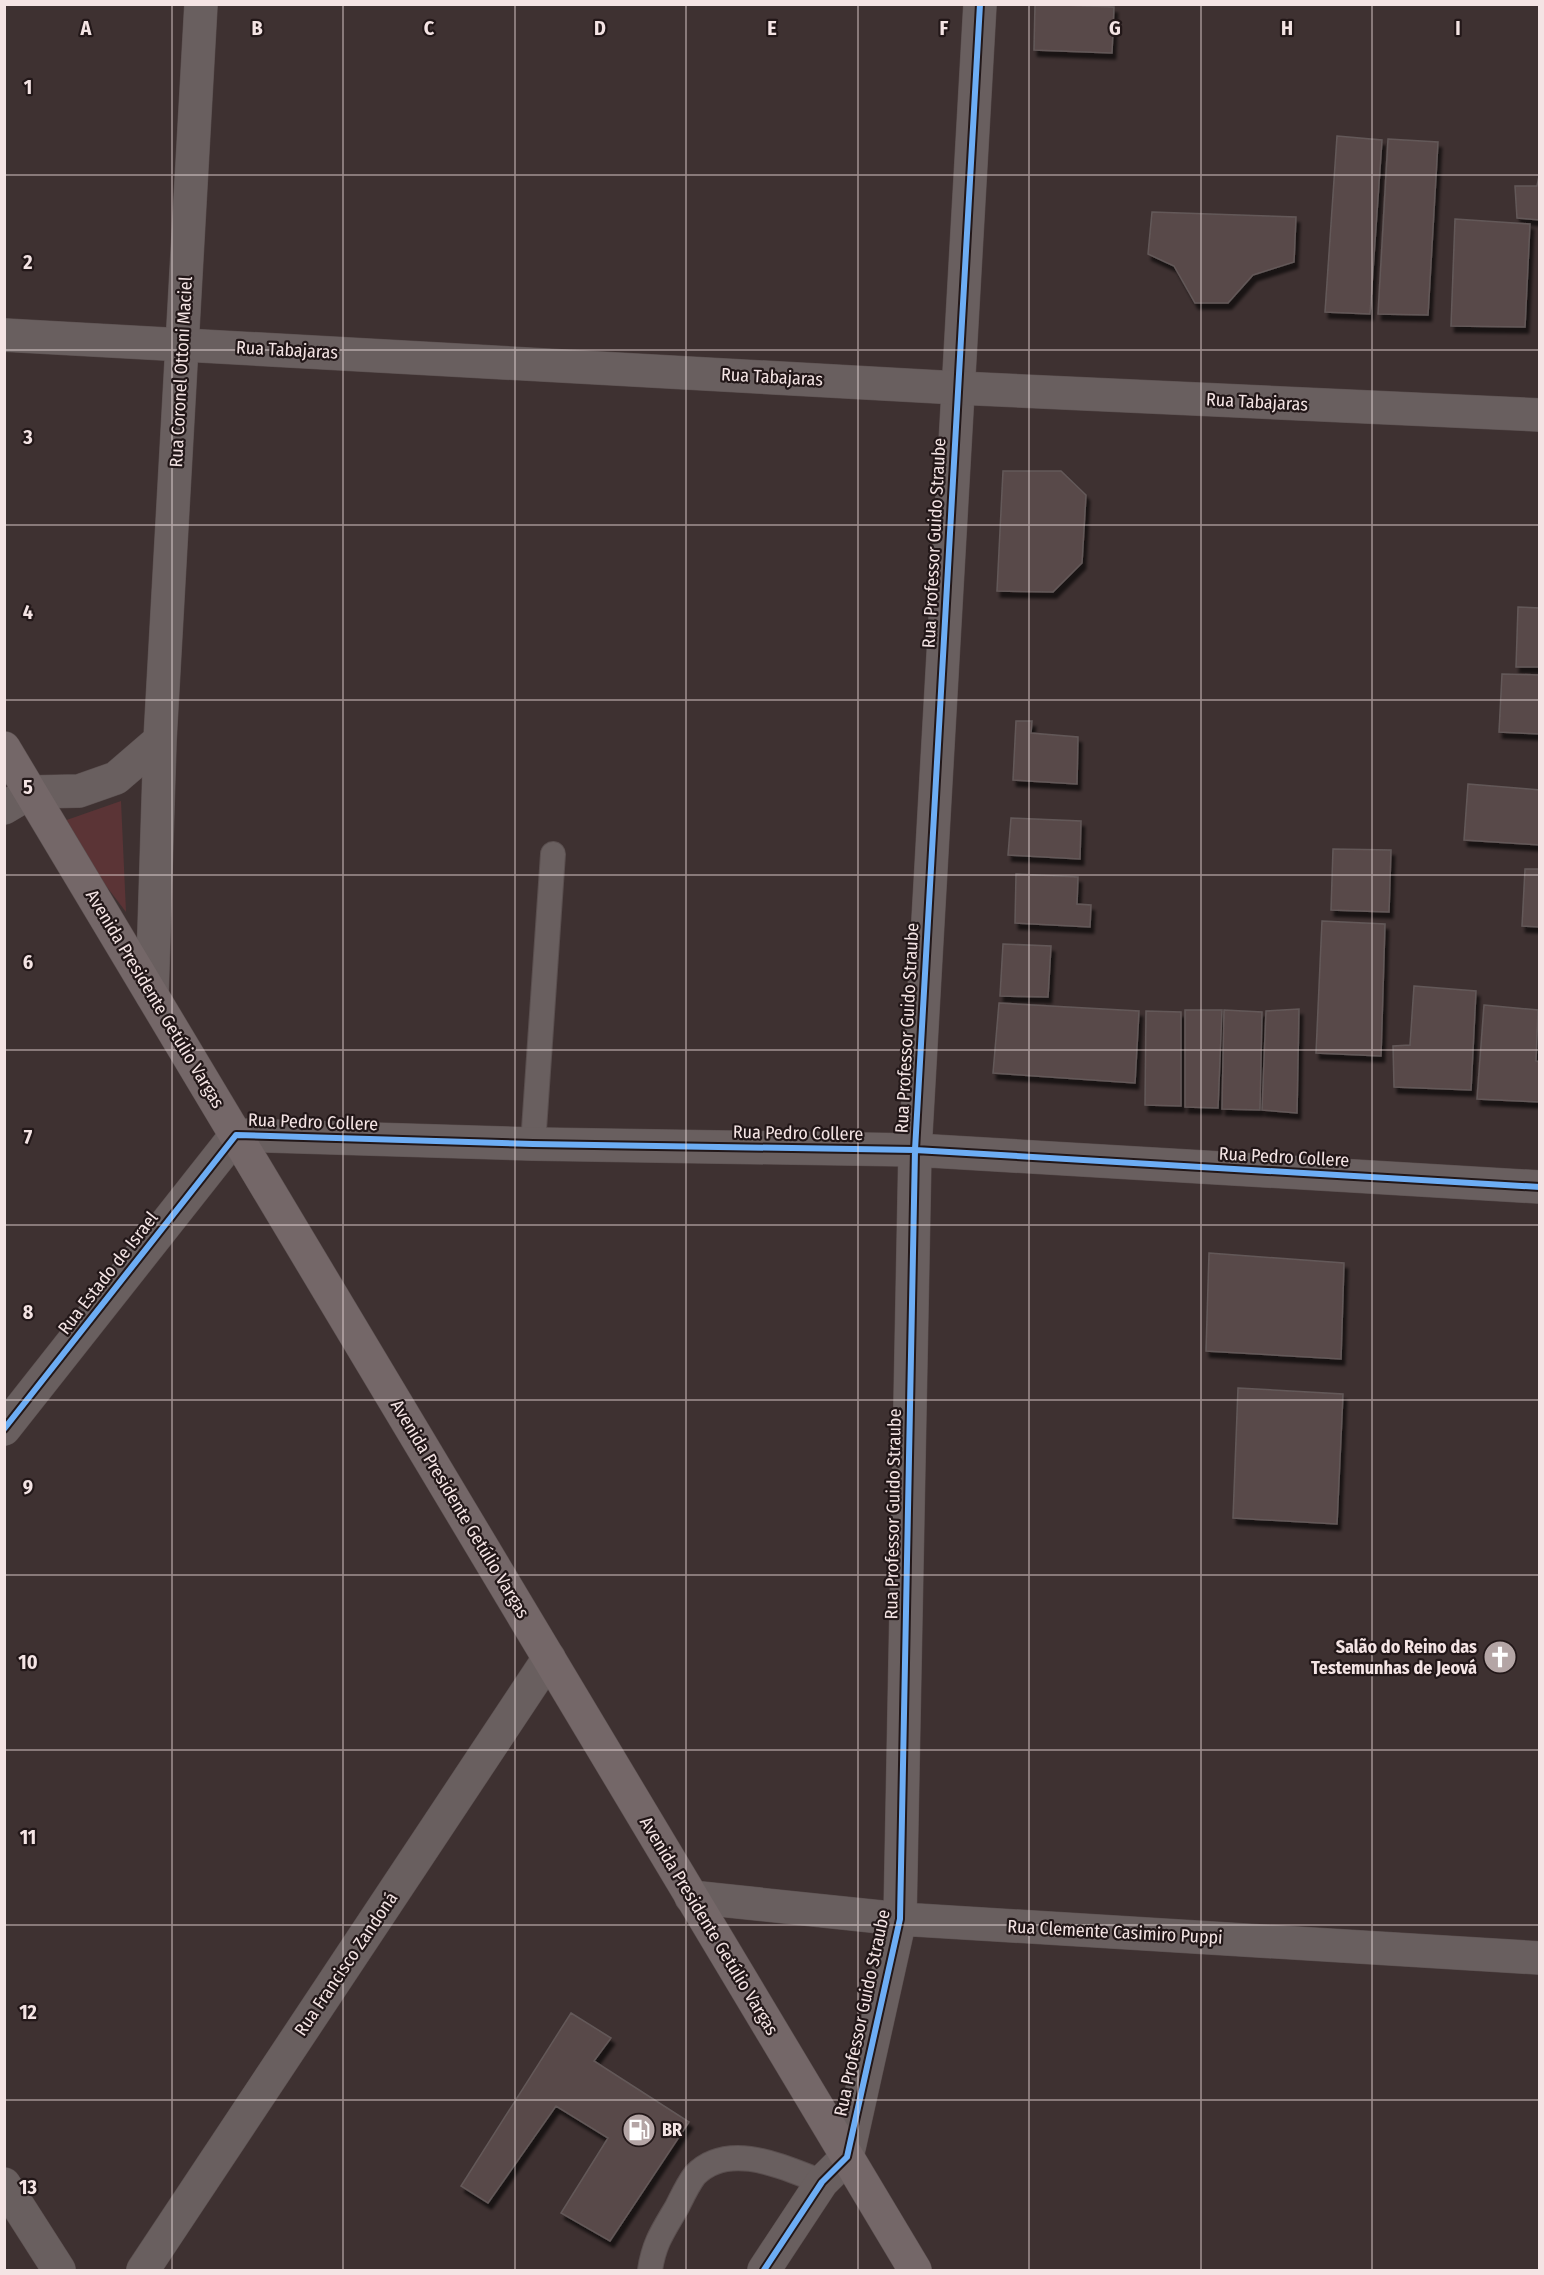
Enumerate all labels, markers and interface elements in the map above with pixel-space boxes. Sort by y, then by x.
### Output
text: A [80,16,93,40]
text: B [251,16,263,40]
text: C [424,16,435,40]
text: D [594,16,606,40]
text: E [767,16,777,40]
text: F [940,16,949,40]
text: G [1109,16,1121,40]
text: H [1281,16,1293,40]
text: I [1455,16,1461,40]
text: 1 [24,75,32,99]
text: 2 [22,250,33,274]
street label: Rua Coronel Ottoni Maciel [165,276,197,468]
street label: Rua Tabajaras [235,336,339,364]
street label: Rua Tabajaras [720,363,824,391]
street label: Rua Tabajaras [1205,388,1309,416]
text: 3 [22,425,33,449]
street label: Rua Professor Guido Straube [917,437,951,649]
text: 4 [23,600,33,624]
text: 5 [23,775,33,799]
street label: Avenida Presidente Getúlio Vargas [81,886,229,1113]
street label: Rua Professor Guido Straube [890,922,924,1134]
text: 6 [23,950,33,974]
street label: Rua Pedro Collere [247,1109,379,1135]
street label: Rua Pedro Collere [733,1121,863,1145]
text: 7 [24,1125,33,1149]
street label: Rua Pedro Collere [1218,1143,1350,1171]
street label: Rua Estado de Israel [53,1207,163,1339]
text: 8 [23,1300,34,1324]
street label: Avenida Presidente Getúlio Vargas [386,1396,534,1623]
street label: Rua Professor Guido Straube [880,1408,906,1620]
text: 9 [23,1475,33,1499]
place label: Salão do Reino das Testemunhas de Jeová [1311,1636,1477,1679]
church icon: Salão do Reino das Testemunhas de Jeová [1482,1639,1518,1675]
text: 10 [18,1650,38,1674]
street label: Avenida Presidente Getúlio Vargas [635,1813,783,2040]
text: 11 [20,1825,36,1849]
street label: Rua Francisco Zandoná [290,1888,402,2040]
street label: Rua Professor Guido Straube [829,1908,895,2118]
street label: Rua Clemente Casimiro Puppi [1007,1915,1223,1949]
text: 12 [19,2000,37,2024]
fuel station icon: BR [621,2112,657,2148]
place label: BR [662,2119,683,2141]
text: 13 [19,2175,37,2199]

